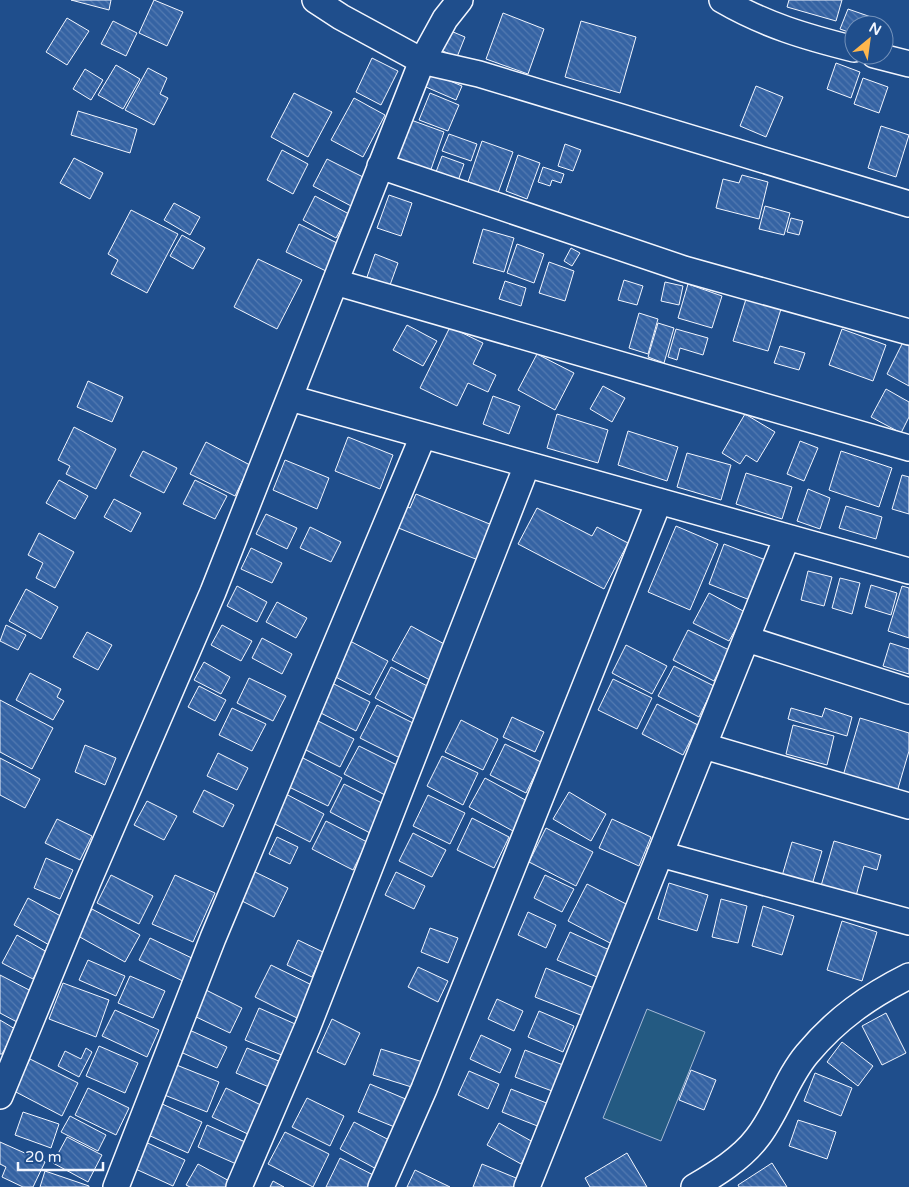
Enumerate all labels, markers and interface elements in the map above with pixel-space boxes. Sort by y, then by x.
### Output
north arrow [844,15,894,65]
text: N [866,19,884,39]
scale bar [18,1140,102,1172]
text: 20 m [25,1148,62,1166]

